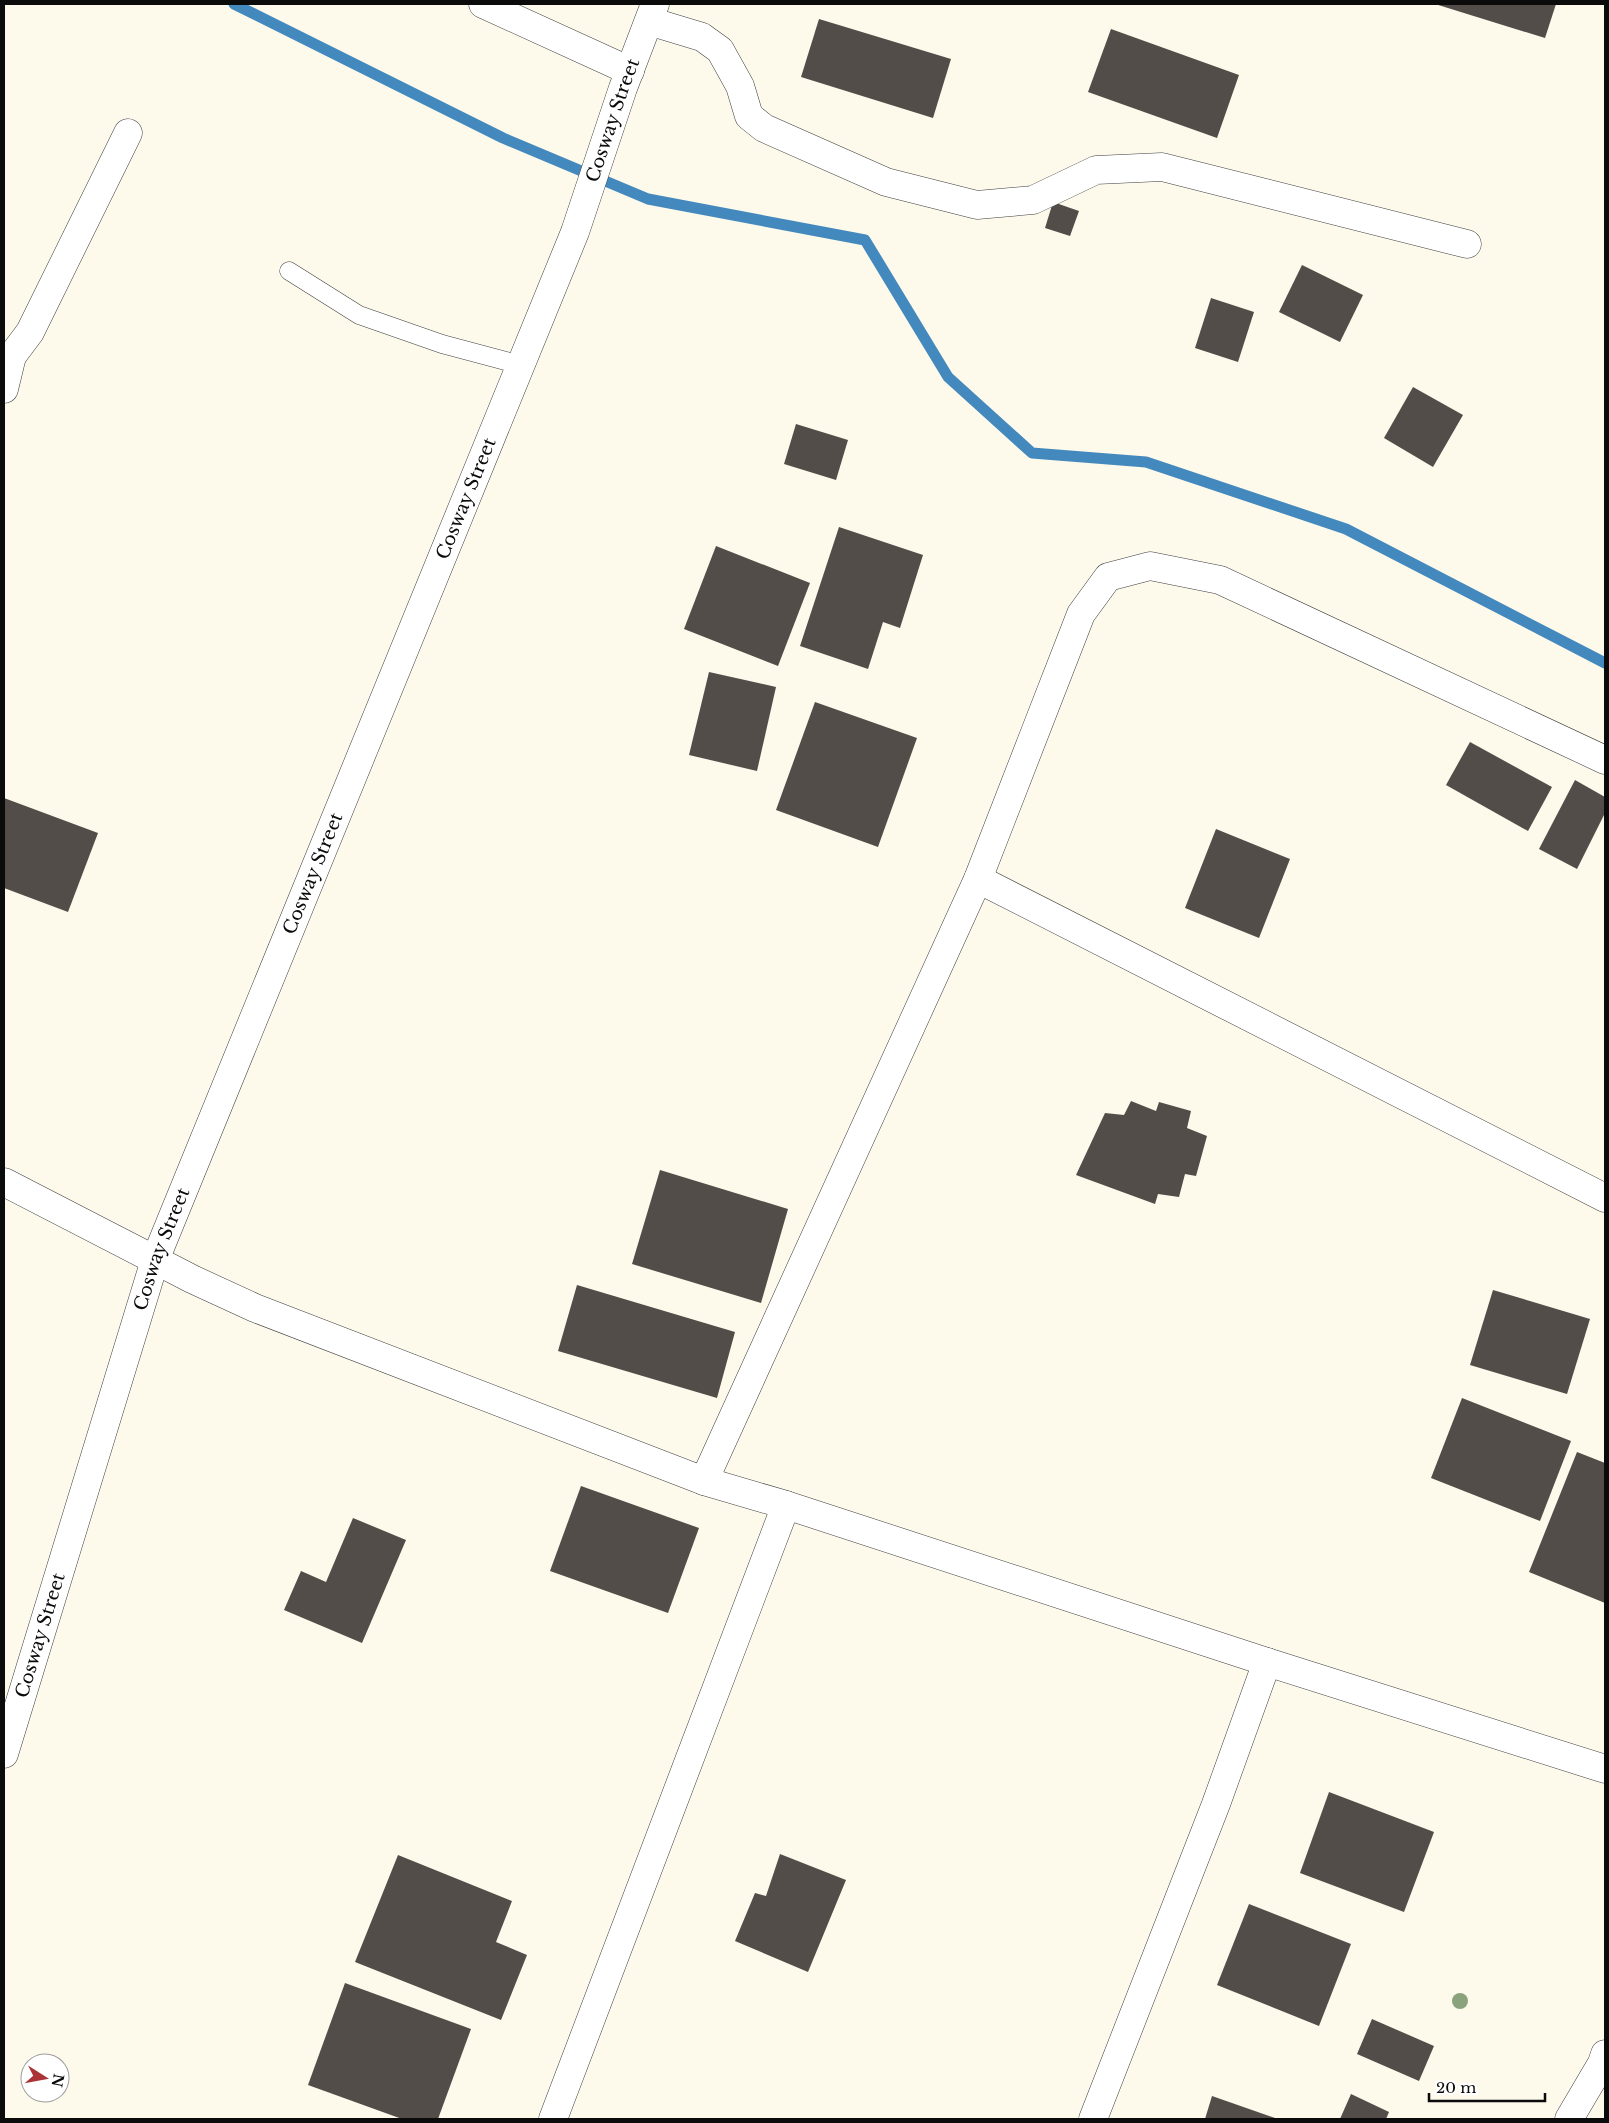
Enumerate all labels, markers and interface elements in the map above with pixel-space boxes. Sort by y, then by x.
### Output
street label: Cosway Street [581,55,644,185]
street label: Cosway Street [431,434,501,563]
street label: Cosway Street [278,809,348,938]
street label: Cosway Street [129,1184,194,1313]
street label: Cosway Street [11,1570,70,1701]
north arrow [20,2053,70,2103]
scale bar [1429,2070,1545,2102]
text: N [48,2072,68,2089]
text: 20 m [1436,2078,1476,2097]

